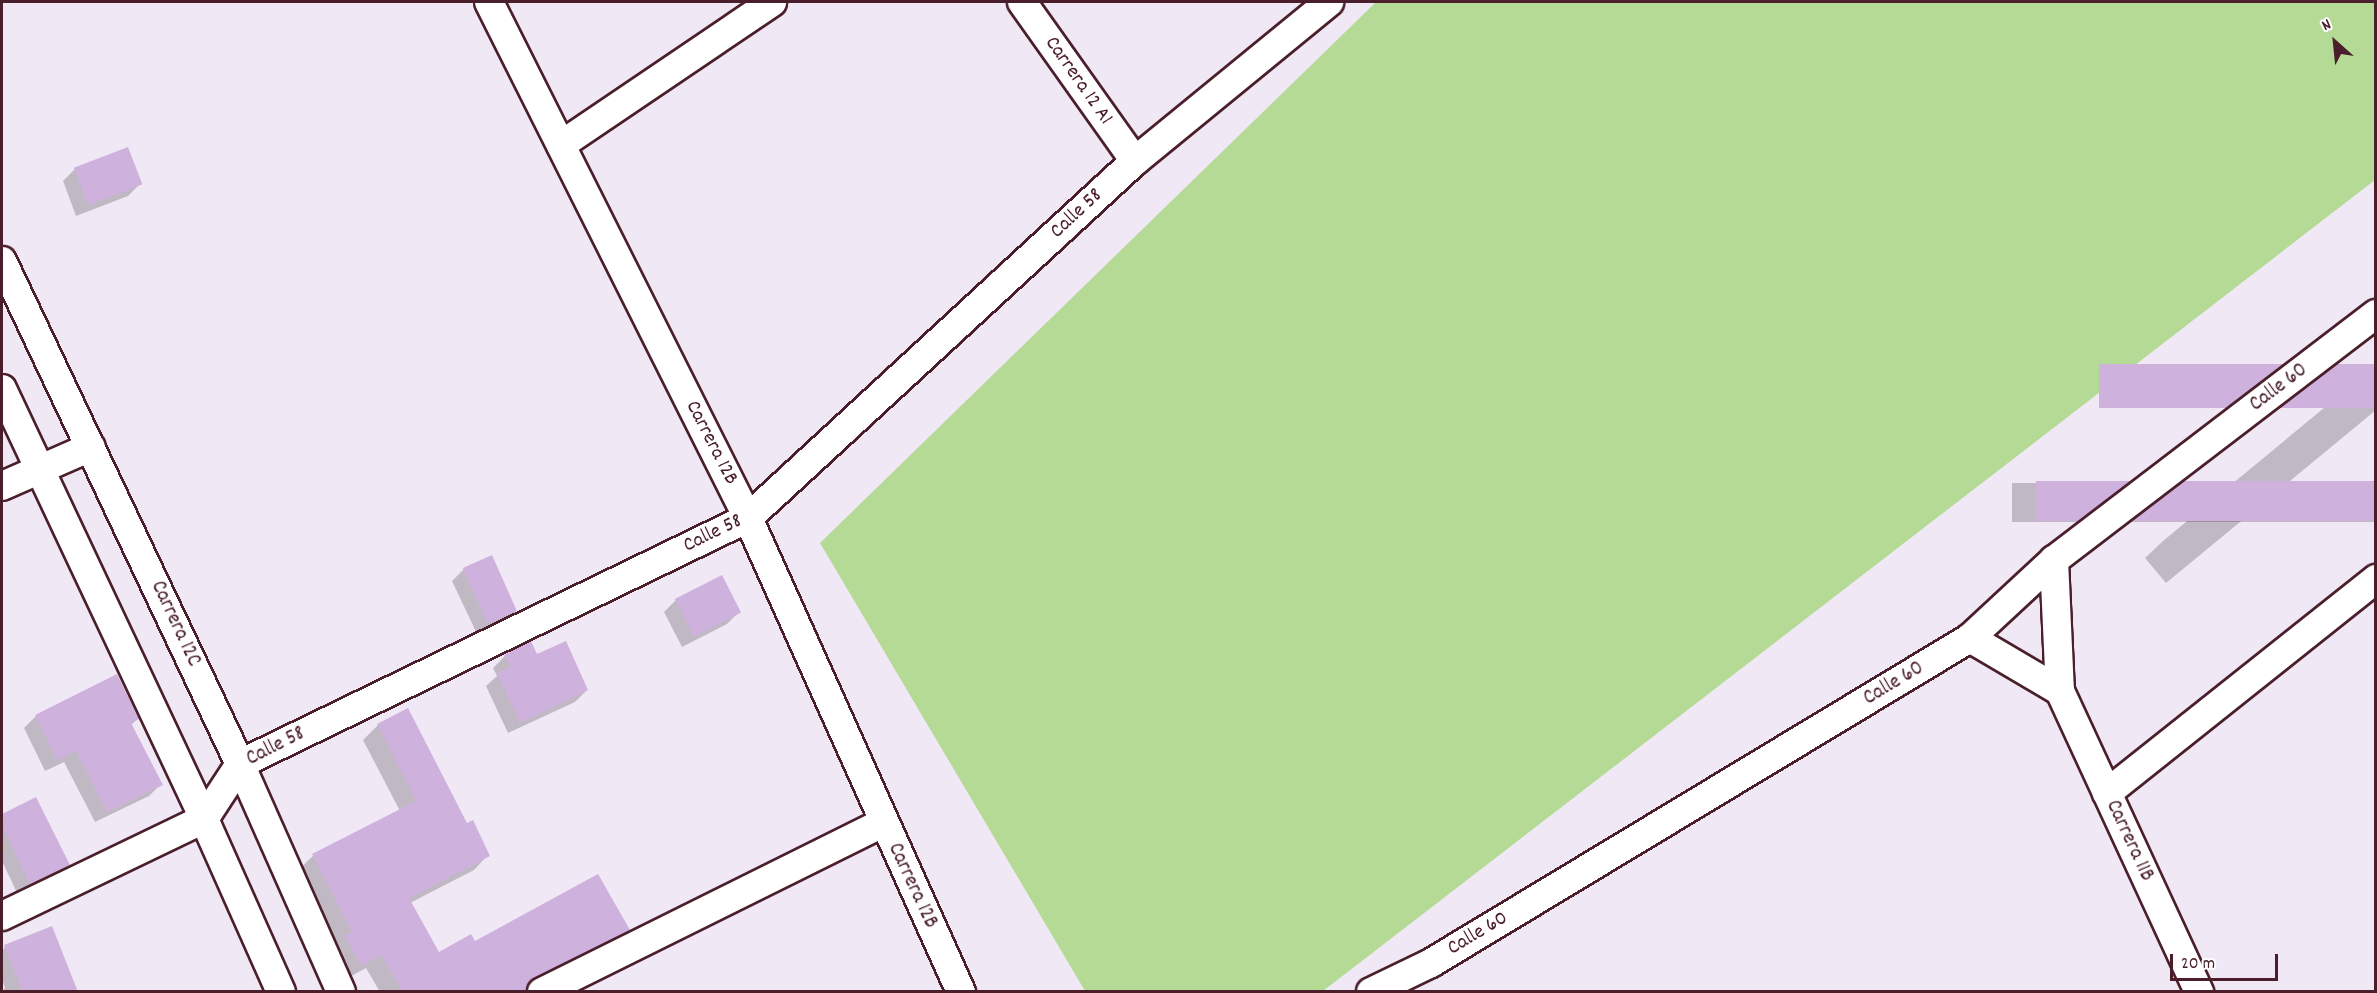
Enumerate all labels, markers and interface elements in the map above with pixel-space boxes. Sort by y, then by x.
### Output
north arrow [2305,12,2365,72]
text: N [2318,13,2335,38]
street label: Carrera 12 A1 [1038,32,1118,130]
street label: Calle 58 [1046,184,1108,244]
street label: Calle 60 [2245,358,2313,418]
street label: Carrera 12B [679,397,743,489]
street label: Calle 58 [679,509,747,559]
street label: Carrera 12C [144,577,206,671]
street label: Calle 60 [1859,656,1929,712]
street label: Calle 58 [242,722,310,772]
street label: Carrera 11B [2099,796,2159,886]
street label: Carrera 12B [881,839,943,933]
street label: Calle 60 [1443,906,1513,962]
scale bar [2173,942,2281,980]
text: 20 m [2181,952,2215,977]

